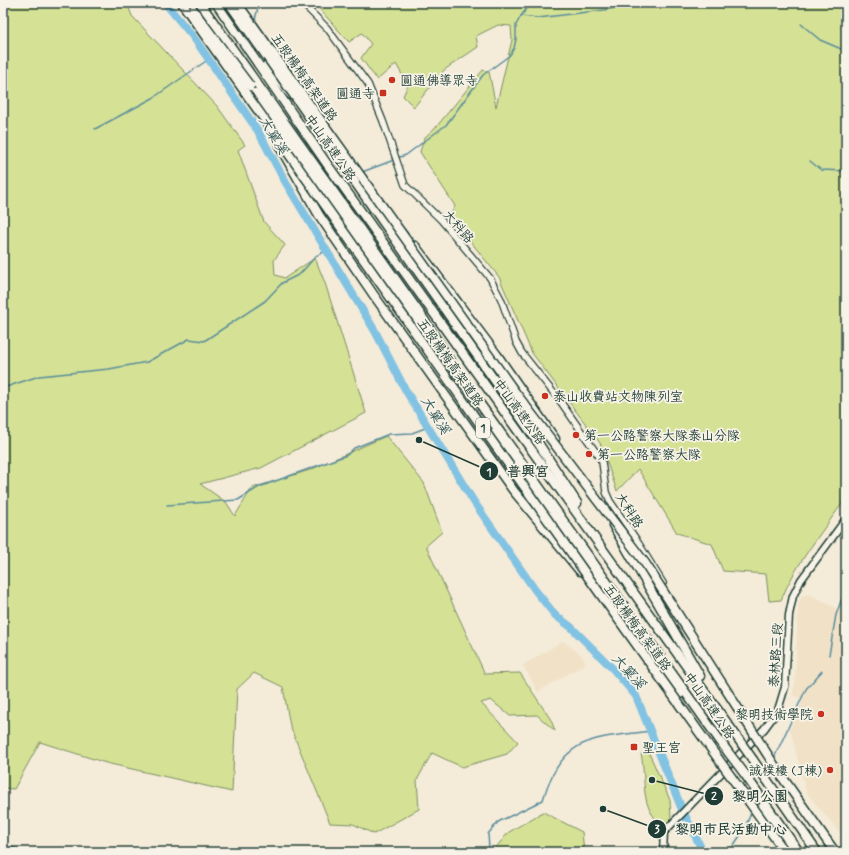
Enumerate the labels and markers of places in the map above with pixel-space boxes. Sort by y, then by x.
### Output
place label: 圓通佛導眾寺 [400,73,478,90]
marker: 圓通佛導眾寺 [387,75,397,85]
place label: 圓通寺 [336,86,375,103]
marker: 圓通寺 [378,88,388,98]
place label: 泰山收費站文物陳列室 [553,389,683,406]
marker: 泰山收費站文物陳列室 [540,391,550,401]
place label: 第一公路警察大隊泰山分隊 [584,428,740,445]
marker: 第一公路警察大隊泰山分隊 [571,430,581,440]
place label: 第一公路警察大隊 [597,447,701,464]
marker: 第一公路警察大隊 [584,449,594,459]
callout: 普興宮 [479,458,557,484]
place label: 黎明技術學院 [735,707,813,724]
marker: 黎明技術學院 [816,709,826,719]
place label: 聖王宮 [642,740,681,757]
marker: 聖王宮 [629,742,639,752]
place label: 誠樸樓 (J棟) [749,763,822,780]
marker: 誠樸樓 (J棟) [825,765,835,775]
callout: 黎明公園 [704,783,796,809]
callout: 黎明市民活動中心 [647,816,795,842]

